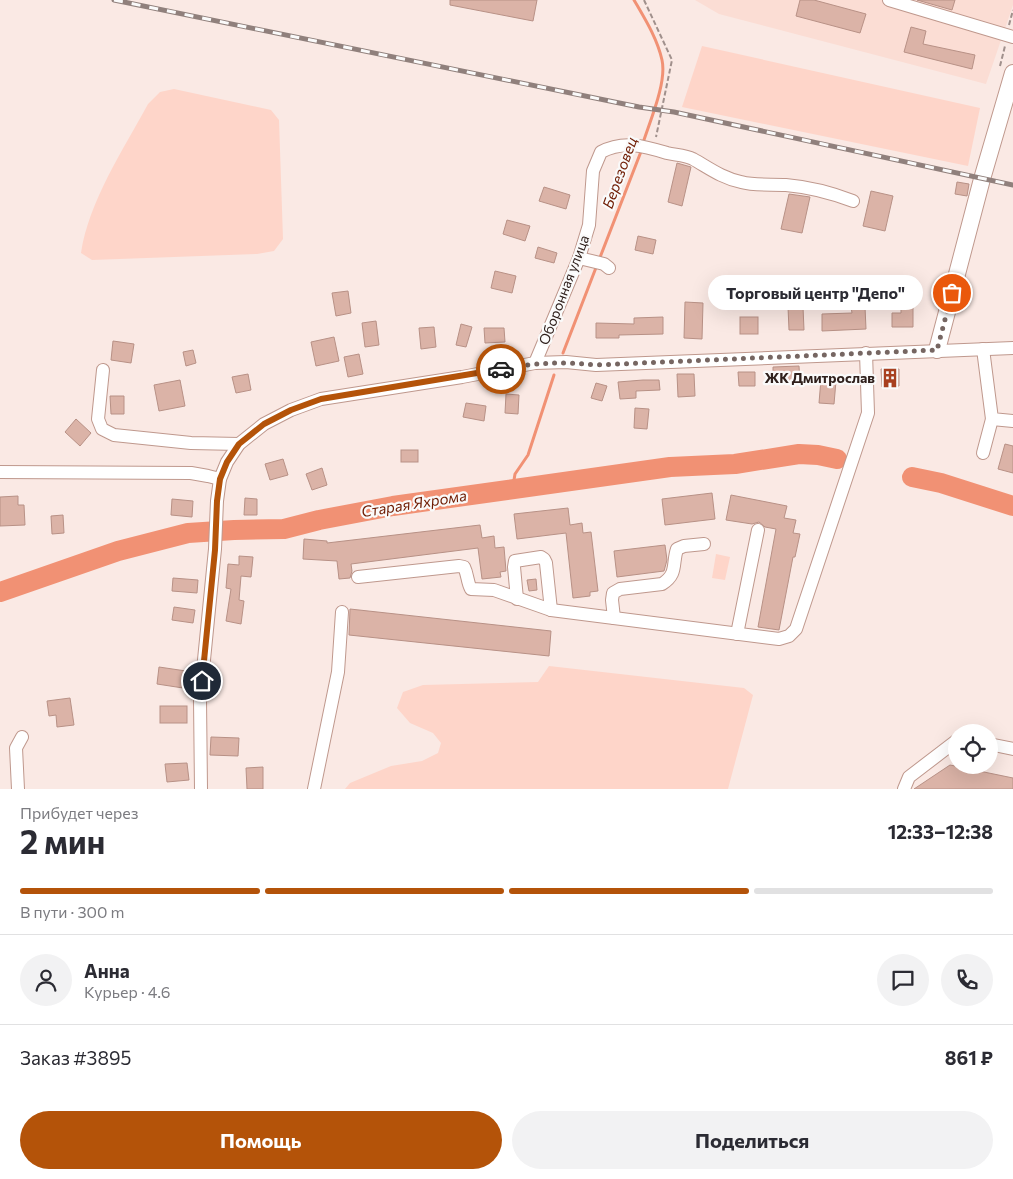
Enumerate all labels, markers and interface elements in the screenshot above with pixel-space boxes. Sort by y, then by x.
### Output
water label: Березовец [598,134,640,211]
street label: Оборонная улица [535,232,592,347]
pin [931,272,973,314]
callout: Торговый центр "Депо" [707,276,922,310]
icon: bag [938,279,966,307]
text: Торговый центр "Депо" [726,283,905,302]
courier [476,344,526,394]
icon: car [487,355,515,383]
building icon: ЖК Дмитрослав [879,367,901,389]
place label: ЖК Дмитрослав [764,369,875,386]
water label: Старая Яхрома [360,486,468,520]
pin [181,660,223,702]
icon: home [188,667,216,695]
map controls [948,724,998,774]
button: locate [948,724,998,774]
text: Прибудет через [20,803,139,822]
text: 12:33–12:38 [888,820,993,843]
text: 2 мин [20,821,105,861]
text: В пути · 300 m [20,902,124,921]
button: person [20,954,72,1006]
button: chat [877,954,929,1006]
button: phone [941,954,993,1006]
text: Анна [84,959,130,982]
text: Курьер · 4.6 [84,982,170,1001]
text: Заказ #3895 [20,1046,131,1069]
text: 861 ₽ [945,1046,993,1069]
button: Помощь [20,1111,502,1169]
button: Поделиться [512,1111,993,1169]

